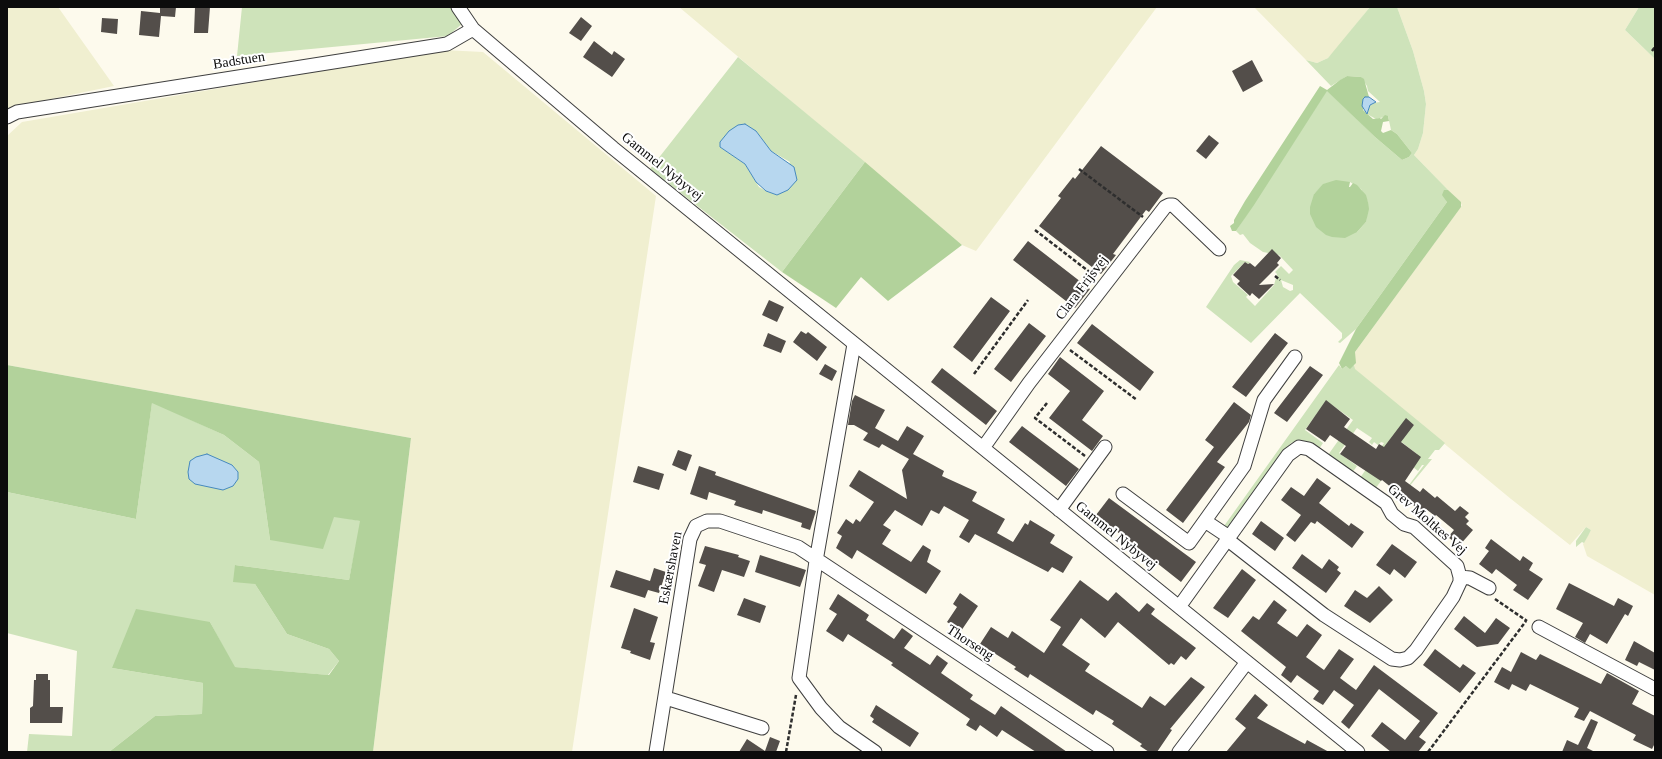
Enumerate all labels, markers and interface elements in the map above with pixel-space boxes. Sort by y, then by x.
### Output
street label: Badstuen [212,49,266,73]
street label: Gammel Nybyvej [618,129,706,205]
street label: Clara Frijsvej [1052,252,1112,324]
street label: Grev Moltkes Vej [1384,481,1470,559]
street label: Gammel Nybyvej [1072,498,1160,574]
street label: Eskærshaven [656,530,686,606]
street label: Thorseng [943,622,997,664]

